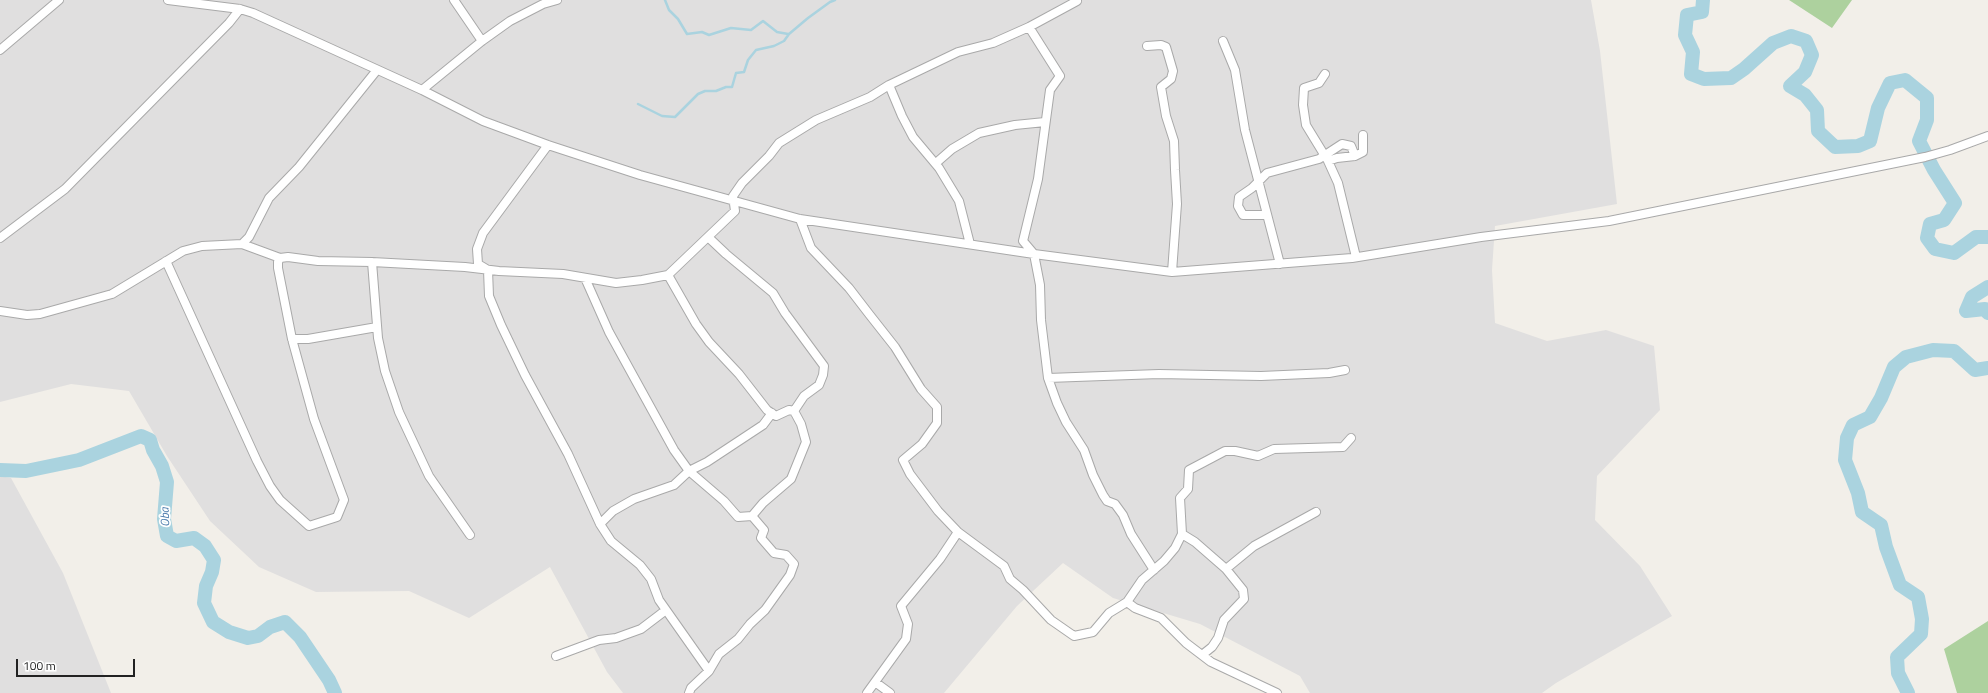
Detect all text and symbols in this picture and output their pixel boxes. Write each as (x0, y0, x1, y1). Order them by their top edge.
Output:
water label: Oba (158, 507, 174, 527)
scale bar (18, 651, 137, 677)
text: 100 m (23, 656, 56, 675)

